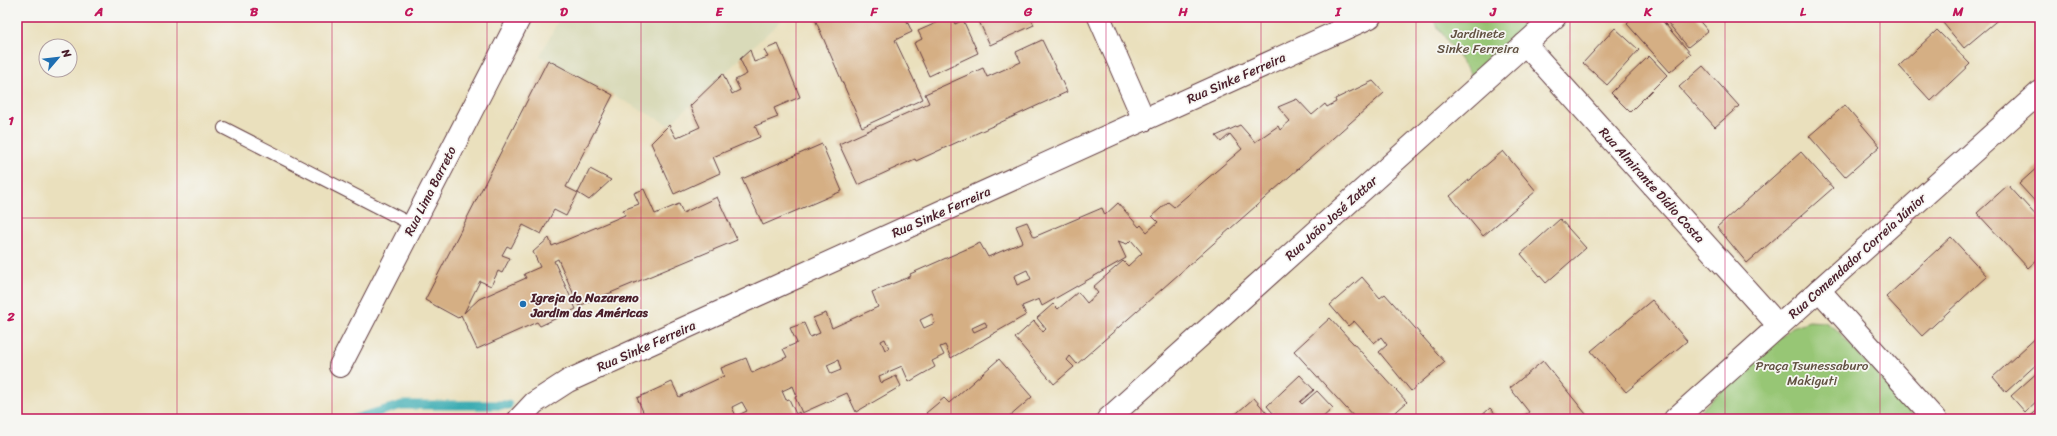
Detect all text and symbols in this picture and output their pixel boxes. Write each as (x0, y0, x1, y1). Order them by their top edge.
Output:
text: A (94, 0, 103, 23)
text: B (250, 0, 259, 23)
text: C (404, 0, 414, 23)
text: D (560, 0, 568, 23)
text: E (715, 0, 724, 23)
text: F (869, 0, 878, 23)
text: G (1023, 0, 1033, 23)
text: H (1177, 0, 1188, 23)
text: I (1334, 0, 1342, 23)
text: J (1489, 0, 1497, 23)
text: K (1643, 0, 1653, 23)
text: L (1800, 0, 1807, 23)
text: M (1952, 0, 1964, 23)
park label: Jardinete Sinke Ferreira (1437, 22, 1519, 60)
north arrow (38, 38, 78, 78)
text: N (56, 45, 77, 62)
street label: Rua Sinke Ferreira (1183, 46, 1290, 110)
text: 1 (8, 109, 14, 132)
street label: Rua Almirante Dídio Costa (1593, 122, 1711, 249)
street label: Rua Lima Barreto (397, 142, 463, 240)
street label: Rua João José Zattar (1279, 169, 1383, 266)
street label: Rua Sinke Ferreira (888, 180, 995, 244)
street label: Rua Comendador Correia Júnior (1783, 187, 1932, 325)
place label: Igreja do Nazareno Jardim das Américas (530, 286, 649, 324)
marker: Igreja do Nazareno Jardim das Américas (518, 299, 528, 309)
text: 2 (6, 305, 15, 328)
street label: Rua Sinke Ferreira (593, 314, 700, 378)
park label: Praça Tsunessaburo Makiguti (1756, 354, 1869, 392)

